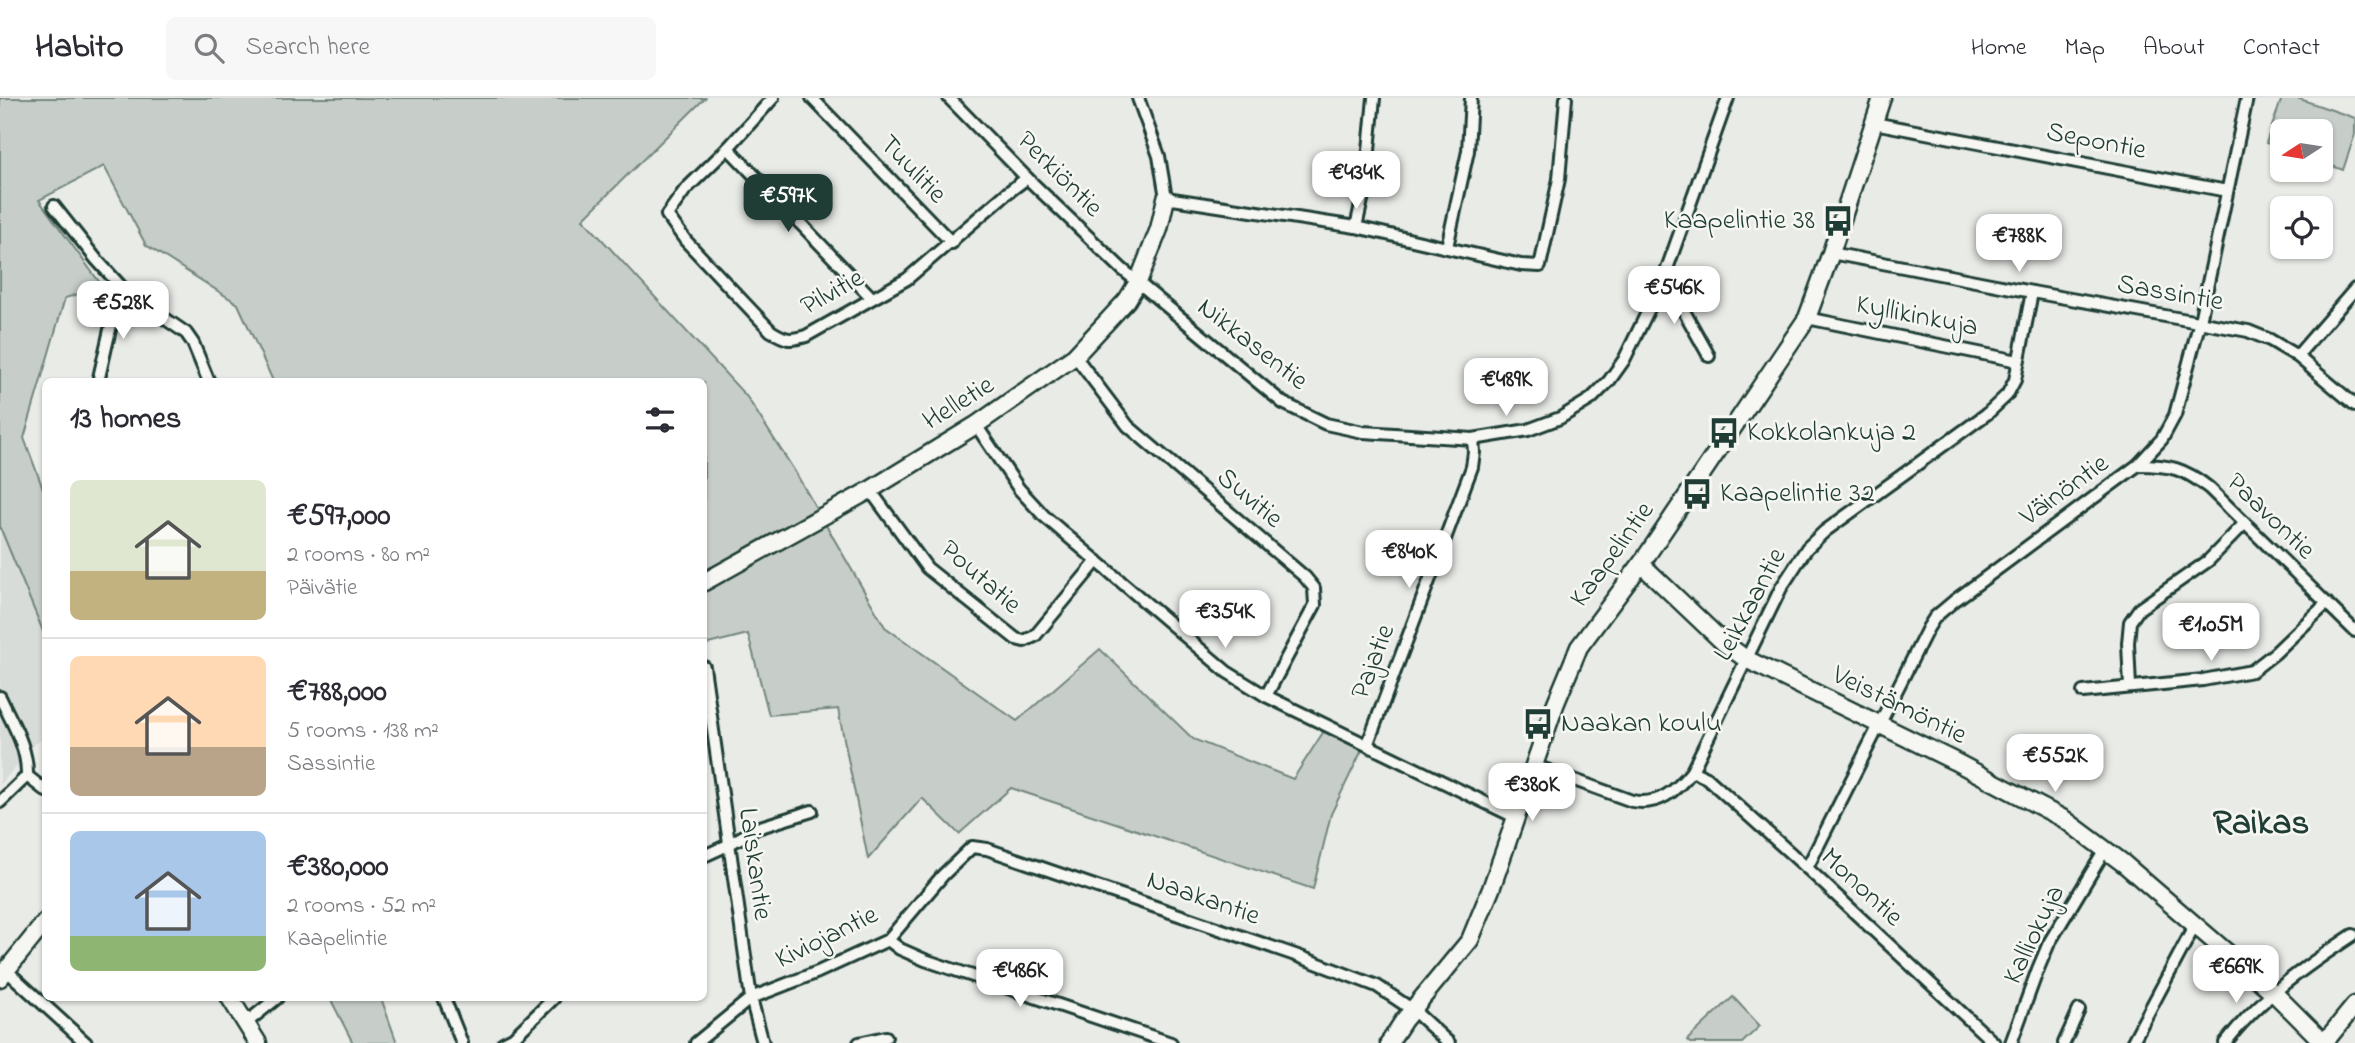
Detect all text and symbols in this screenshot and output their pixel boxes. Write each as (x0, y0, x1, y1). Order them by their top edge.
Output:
search box (166, 17, 656, 80)
text: Habito (35, 24, 124, 72)
icon: search (190, 29, 228, 67)
text: Search here (246, 29, 370, 67)
text: Home (1971, 31, 2027, 66)
text: Map (2065, 31, 2105, 66)
text: About (2143, 31, 2205, 66)
text: Contact (2243, 31, 2320, 66)
street label: Sepontie (2042, 112, 2150, 172)
north arrow (2270, 119, 2333, 182)
map controls (2270, 119, 2333, 259)
street label: Perkiöntie (1006, 122, 1112, 228)
street label: Tuulitie (868, 126, 956, 214)
pin: €434K (1307, 152, 1405, 211)
text: €434K (1328, 157, 1384, 190)
pin: €597K (739, 174, 837, 234)
text: €597K (760, 180, 816, 213)
button: locate (2270, 196, 2333, 259)
place label: Kaapelintie 38 (1664, 201, 1815, 242)
bus stop icon: Kaapelintie 38 (1821, 204, 1855, 238)
pin: €788K (1970, 214, 2068, 274)
text: €788K (1992, 220, 2046, 253)
street label: Pilvitie (794, 259, 873, 327)
street label: Sassintie (2114, 264, 2227, 324)
pin: €546K (1625, 266, 1723, 326)
text: €546K (1644, 272, 1704, 305)
pin: €528K (74, 282, 172, 341)
street label: Kyllikinkuja (1852, 285, 1982, 349)
text: €528K (93, 287, 153, 320)
street label: Nikkasentie (1188, 288, 1317, 402)
pin: €489K (1457, 358, 1555, 418)
text: €489K (1480, 364, 1532, 397)
street label: Helletie (915, 366, 1003, 442)
text: 13 homes (70, 398, 181, 442)
icon: filters (641, 401, 679, 439)
place label: Kokkolankuja 2 (1747, 413, 1916, 454)
bus stop icon: Kokkolankuja 2 (1707, 416, 1741, 450)
street label: Väinöntie (2011, 444, 2118, 538)
street label: Suvitie (1206, 459, 1292, 540)
street label: Paavontie (2216, 464, 2324, 571)
place label: Kaapelintie 32 (1720, 474, 1875, 515)
bus stop icon: Kaapelintie 32 (1680, 477, 1714, 511)
street label: Kaapelintie (1561, 493, 1666, 616)
text: €597,000 (287, 495, 391, 539)
icon: home (126, 508, 210, 592)
street label: Poutatie (930, 531, 1030, 625)
pin: €840K (1360, 531, 1458, 590)
text: €840K (1381, 536, 1437, 569)
text: 2 rooms · 80 m² (287, 539, 430, 572)
street label: Leikkaantie (1704, 540, 1798, 669)
text: Päivätie (287, 572, 357, 605)
pin: €354K (1176, 590, 1274, 650)
text: €354K (1195, 596, 1255, 629)
pin: €1.05M (2154, 603, 2268, 663)
text: €1.05M (2178, 609, 2244, 642)
street label: Pajatie (1341, 618, 1407, 705)
street label: Veistämöntie (1824, 655, 1974, 757)
text: €788,000 (287, 671, 387, 715)
icon: home (126, 684, 210, 768)
place label: Naakan koulu (1561, 704, 1722, 745)
bus stop icon: Naakan koulu (1521, 707, 1555, 741)
text: 5 rooms · 138 m² (287, 715, 439, 748)
pin: €552K (2006, 734, 2104, 794)
text: €552K (2023, 740, 2087, 773)
text: Sassintie (287, 748, 375, 781)
pin: €380K (1483, 764, 1581, 823)
text: €380K (1504, 769, 1560, 802)
district label: Raikas (2213, 799, 2309, 850)
street label: Laiskantie (726, 805, 782, 923)
street label: Monontie (1810, 839, 1912, 938)
text: €380,000 (287, 846, 389, 890)
icon: home (126, 859, 210, 943)
street label: Naakantie (1141, 861, 1266, 938)
street label: Kalliokuja (1993, 878, 2077, 992)
text: 2 rooms · 52 m² (287, 890, 436, 923)
street label: Kiviojantie (769, 895, 886, 981)
text: Kaapelintie (287, 923, 387, 956)
pin: €669K (2187, 946, 2285, 1005)
pin: €486K (971, 950, 1069, 1009)
text: €669K (2209, 951, 2263, 984)
text: €486K (992, 955, 1048, 988)

